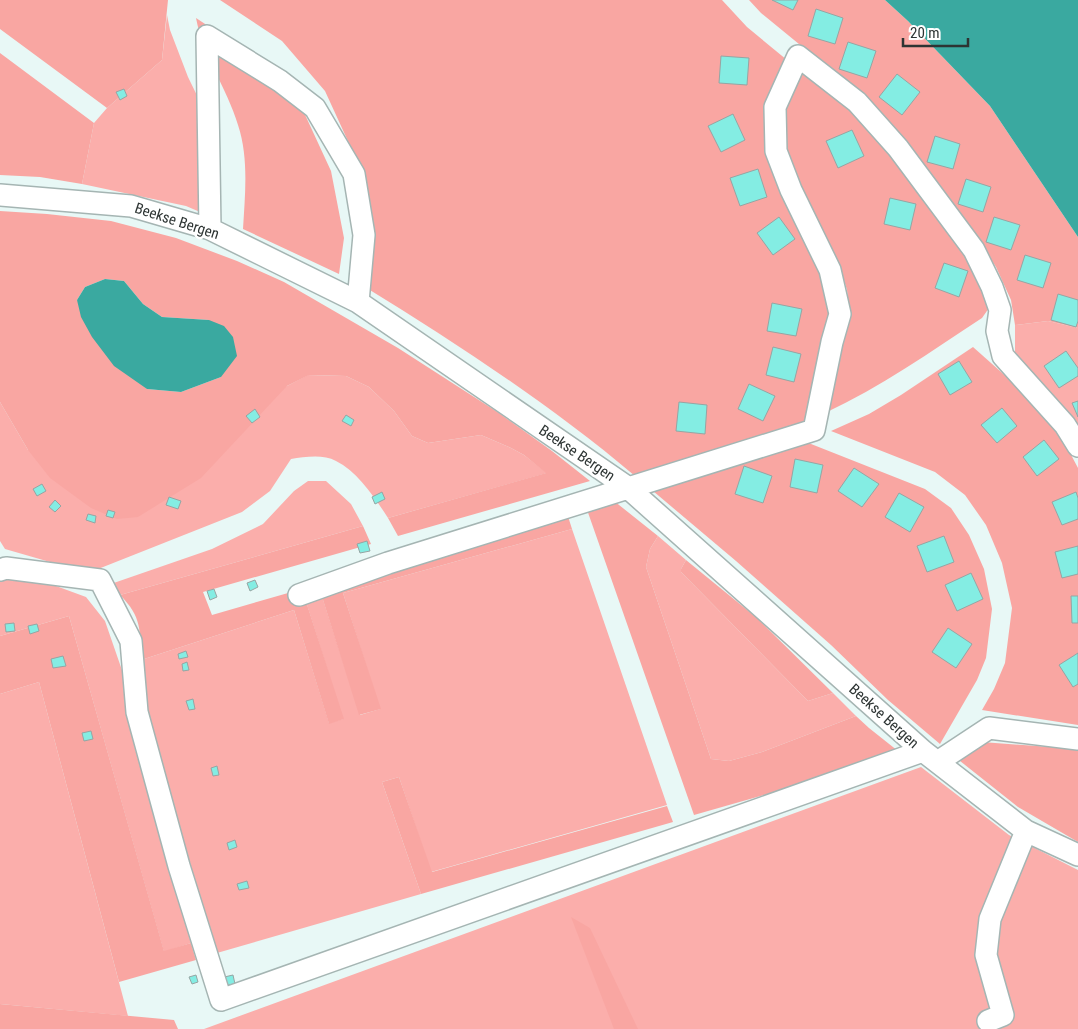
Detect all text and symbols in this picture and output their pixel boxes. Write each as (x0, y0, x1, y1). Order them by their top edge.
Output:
scale bar (903, 15, 968, 47)
text: 20 m (910, 24, 940, 42)
street label: Beekse Bergen (133, 199, 221, 243)
street label: Beekse Bergen (536, 421, 618, 485)
street label: Beekse Bergen (845, 680, 923, 752)

